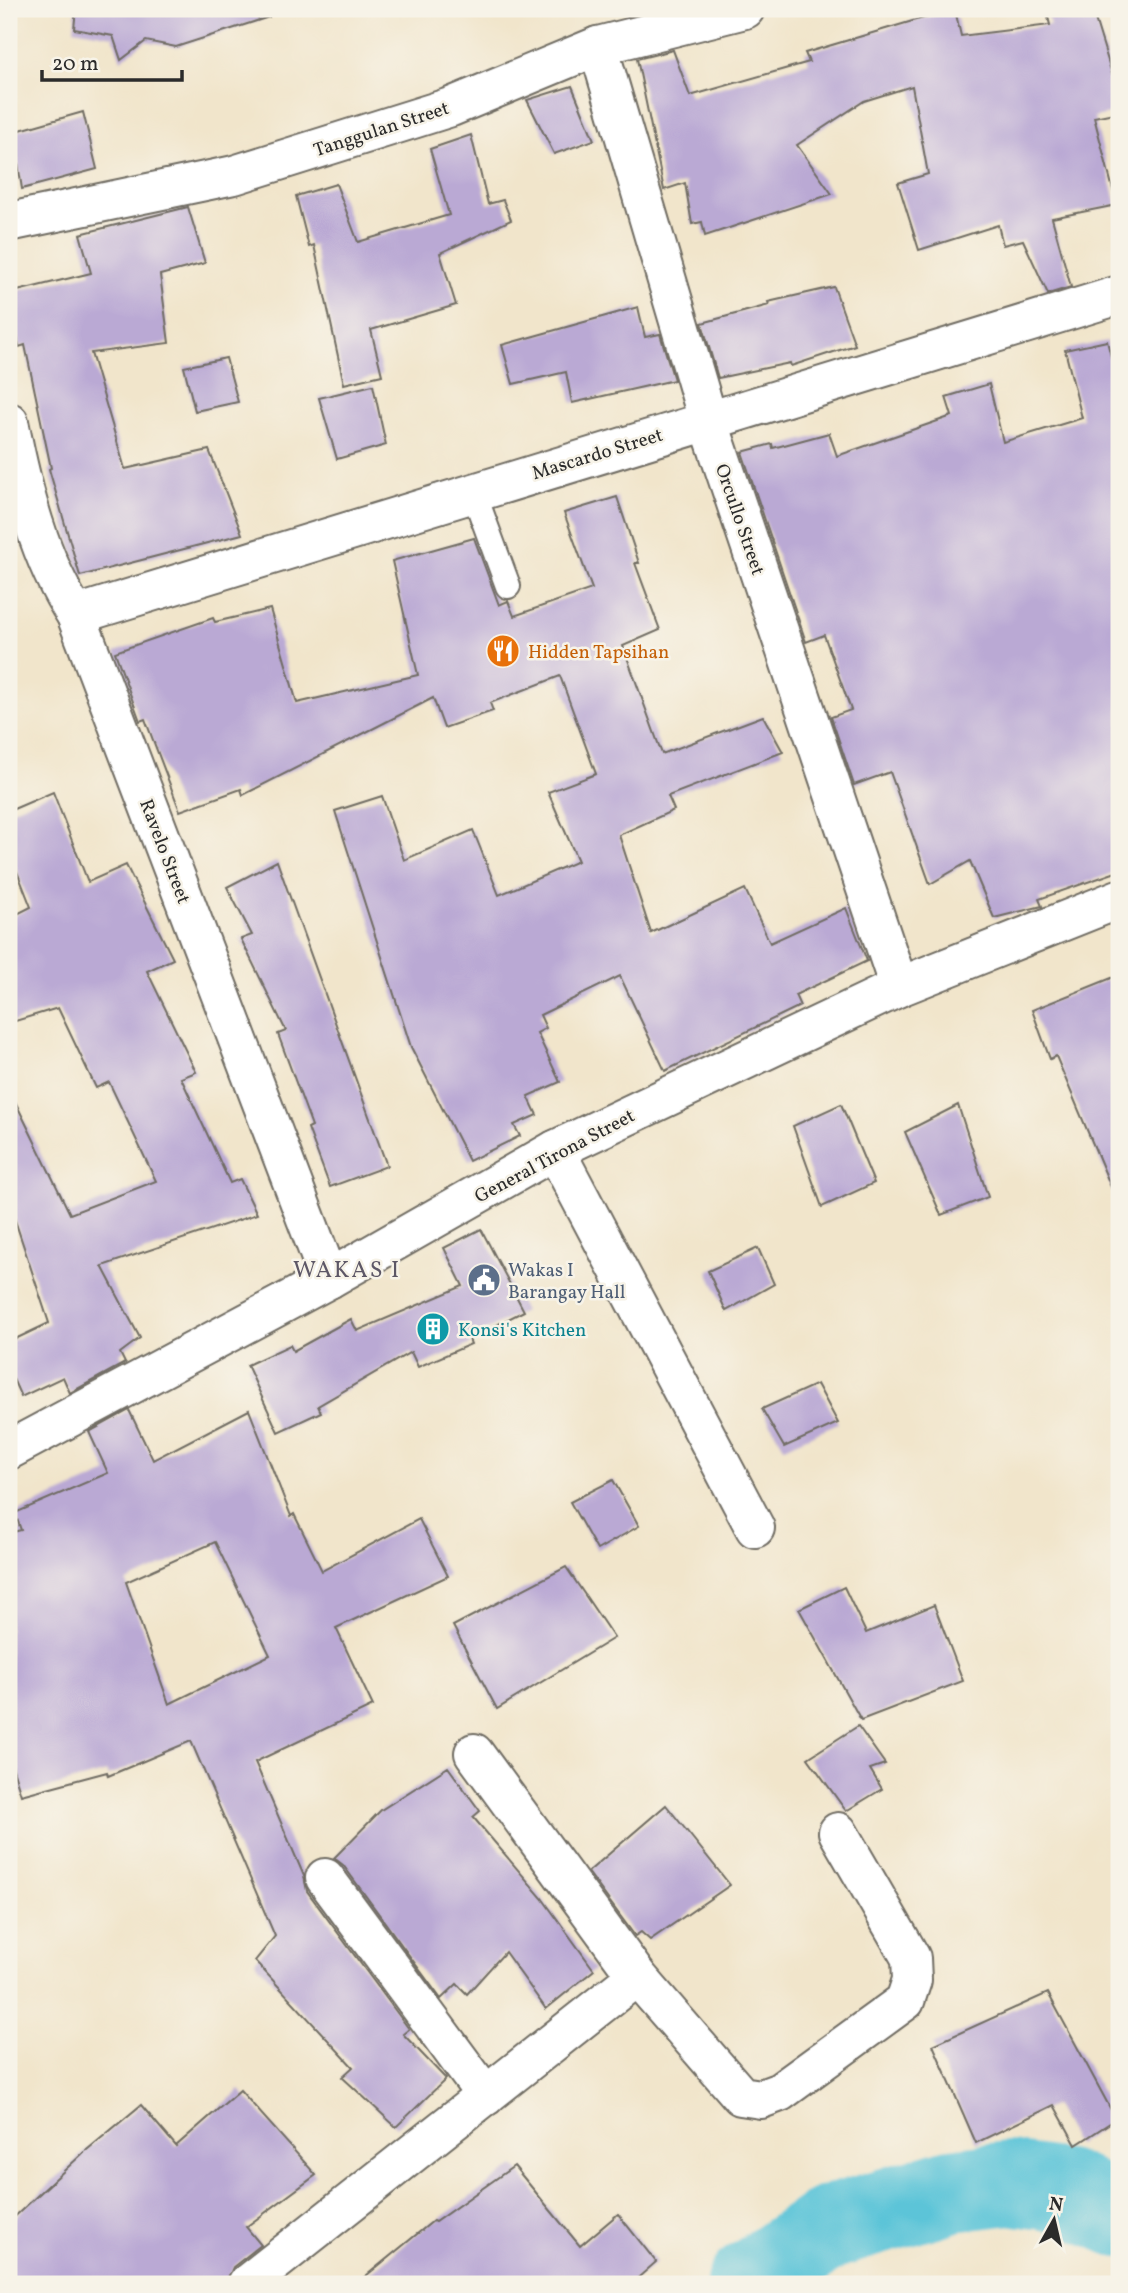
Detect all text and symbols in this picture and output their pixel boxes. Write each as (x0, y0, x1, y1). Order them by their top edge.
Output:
scale bar (42, 38, 182, 82)
text: 20 m (52, 50, 98, 79)
street label: Tanggulan Street (311, 96, 453, 164)
street label: Mascardo Street (529, 423, 667, 487)
street label: Orcullo Street (708, 461, 770, 579)
restaurant icon: Hidden Tapsihan (484, 632, 522, 670)
place label: Hidden Tapsihan (528, 640, 669, 666)
street label: Ravelo Street (132, 796, 196, 908)
street label: General Tirona Street (470, 1103, 640, 1210)
district label: WAKAS I (293, 1255, 401, 1287)
place label: Wakas I Barangay Hall (508, 1258, 626, 1306)
public building icon: Wakas I Barangay Hall (465, 1261, 503, 1299)
building icon: Konsi's Kitchen (414, 1310, 452, 1348)
place label: Konsi's Kitchen (458, 1318, 586, 1344)
north arrow (1020, 2184, 1090, 2254)
text: N (1047, 2191, 1065, 2219)

